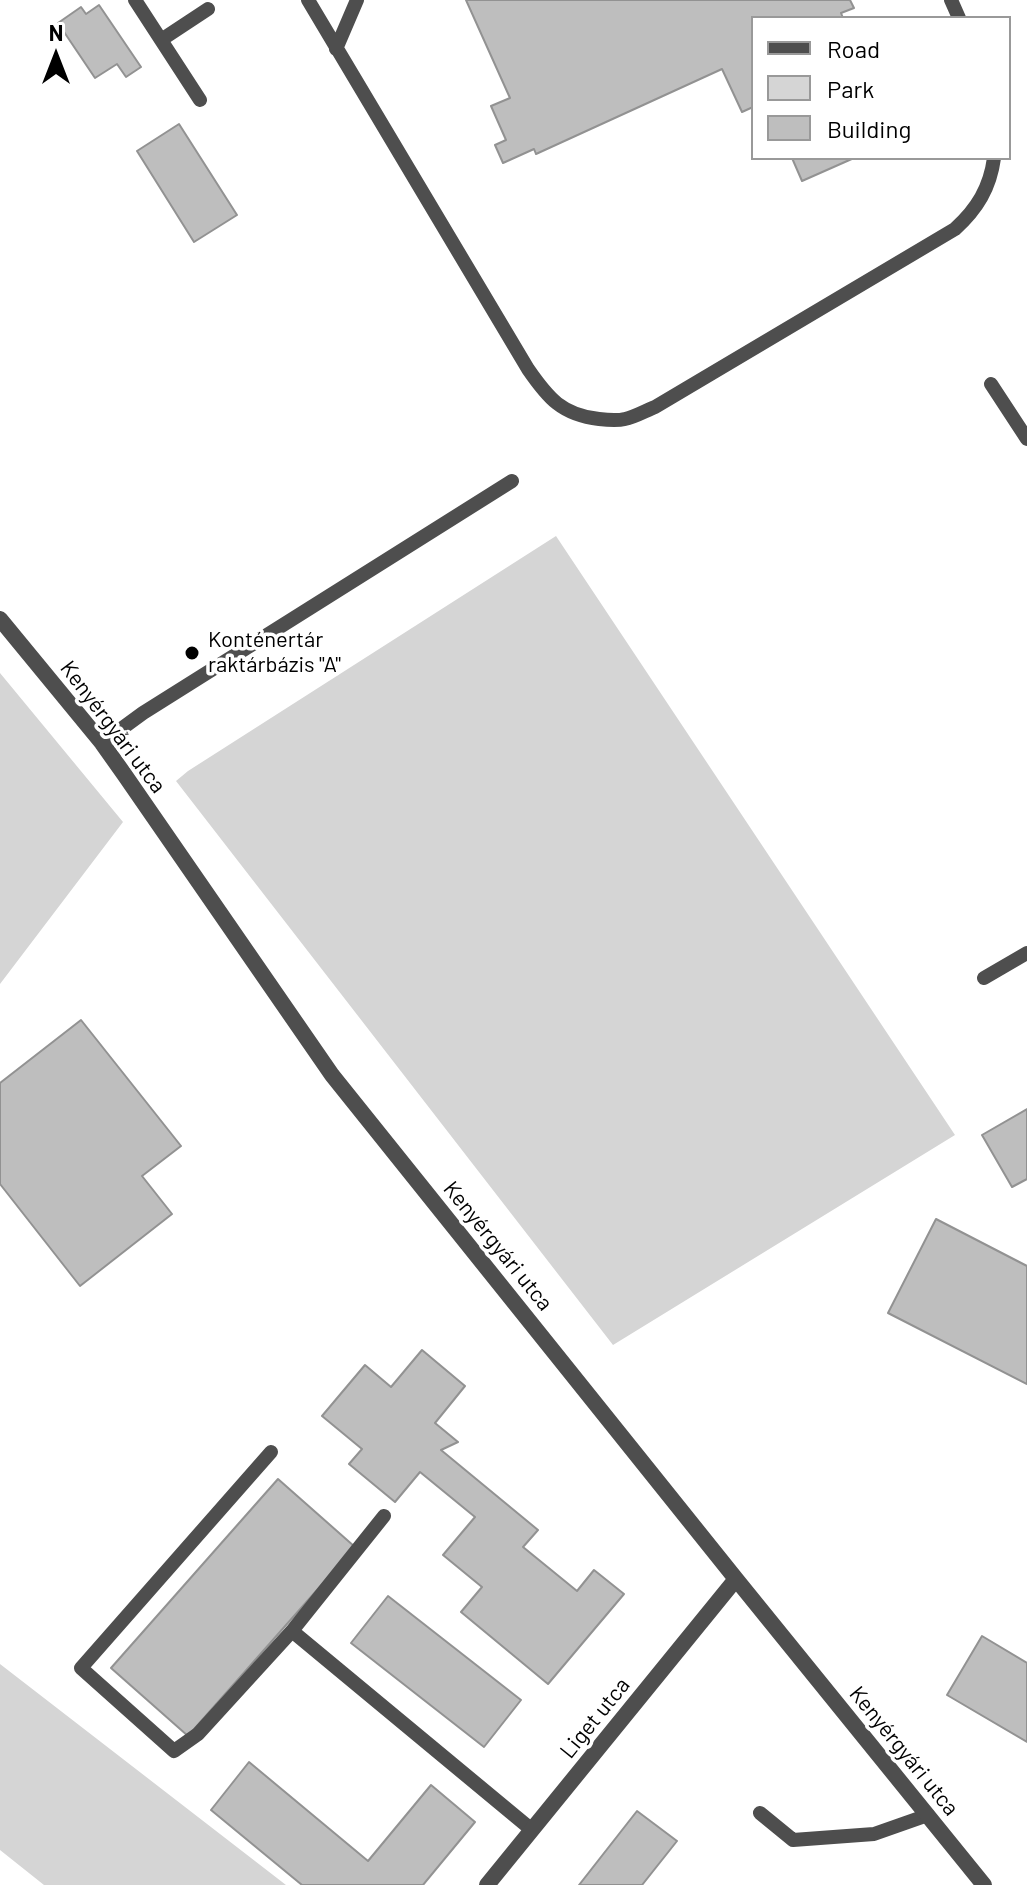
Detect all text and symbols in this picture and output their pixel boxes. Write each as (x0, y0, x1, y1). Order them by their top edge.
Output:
north arrow (16, 16, 96, 96)
legend (751, 16, 1011, 160)
text: N (49, 19, 63, 45)
text: Road (827, 34, 880, 63)
text: Park (827, 74, 874, 103)
text: Building (827, 114, 911, 143)
place label: Konténertár raktárbázis "A" (208, 627, 341, 678)
marker: Konténertár raktárbázis "A" (183, 644, 201, 662)
street label: Kenyérgyári utca (55, 656, 171, 798)
street label: Kenyérgyári utca (438, 1176, 558, 1316)
street label: Liget utca (555, 1672, 635, 1764)
street label: Kenyérgyári utca (844, 1681, 964, 1821)

